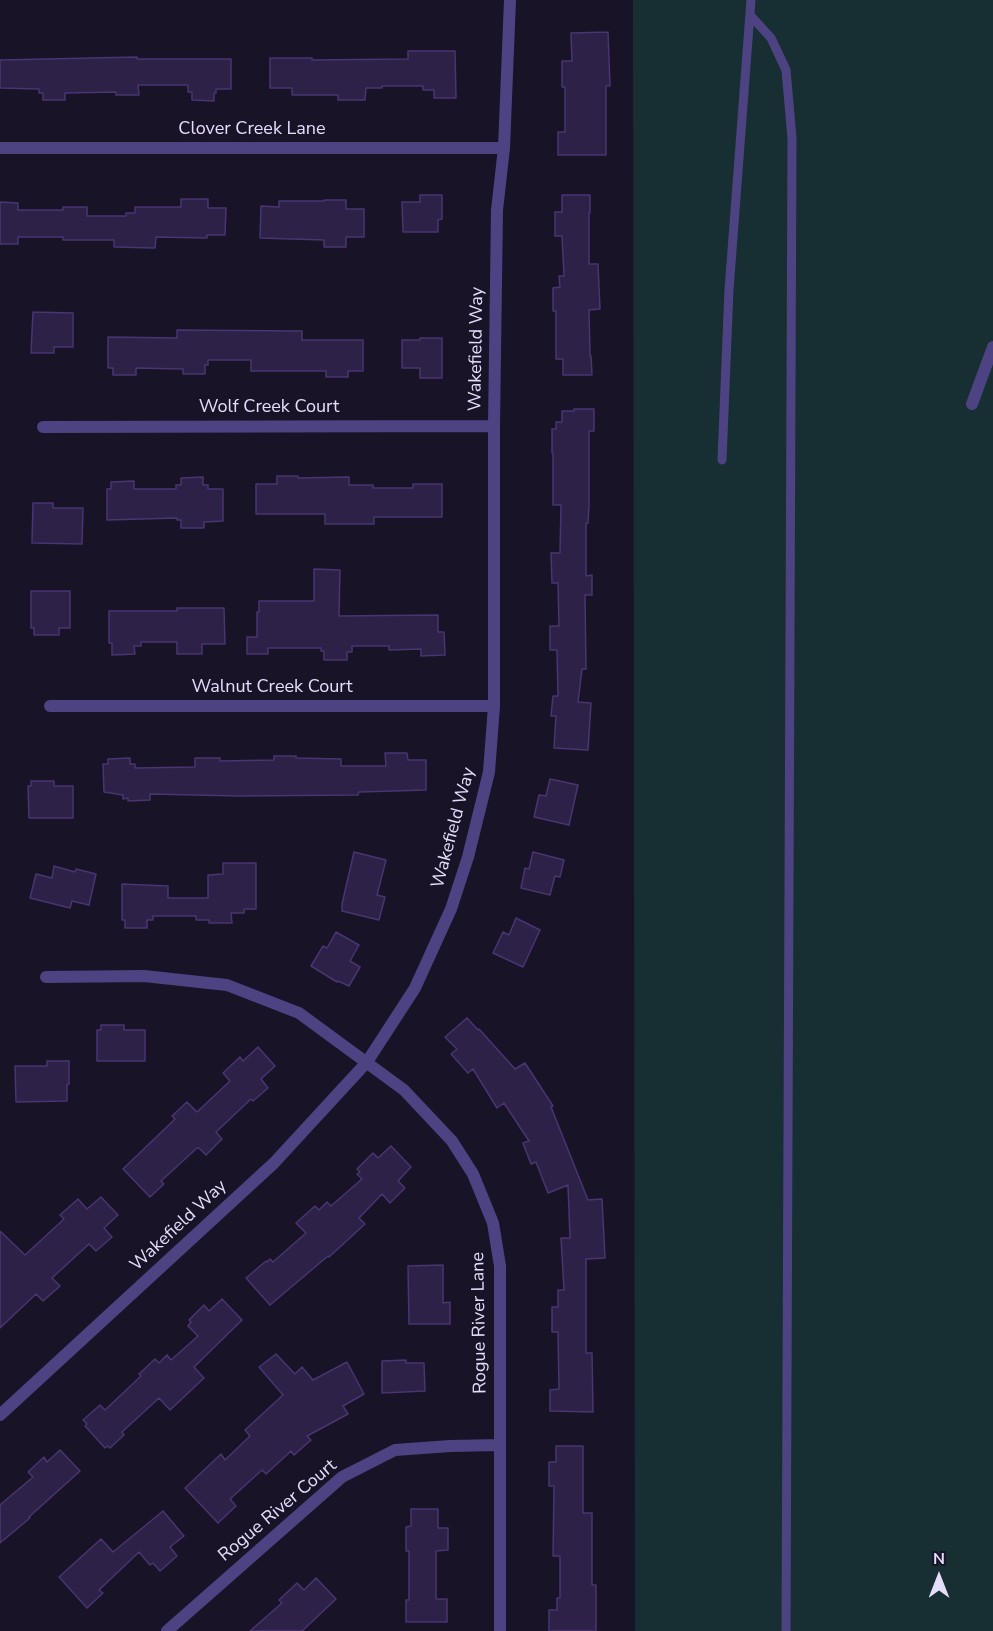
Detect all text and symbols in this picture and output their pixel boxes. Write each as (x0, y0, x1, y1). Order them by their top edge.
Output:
street label: Clover Creek Lane (178, 119, 326, 141)
street label: Wakefield Way (465, 287, 489, 411)
street label: Wolf Creek Court (199, 397, 339, 419)
street label: Walnut Creek Court (192, 677, 352, 699)
street label: Wakefield Way (428, 765, 480, 891)
street label: Wakefield Way (126, 1176, 232, 1276)
street label: Rogue River Lane (468, 1252, 492, 1394)
street label: Rogue River Court (215, 1455, 341, 1567)
north arrow (909, 1547, 969, 1607)
text: N (933, 1548, 945, 1570)

